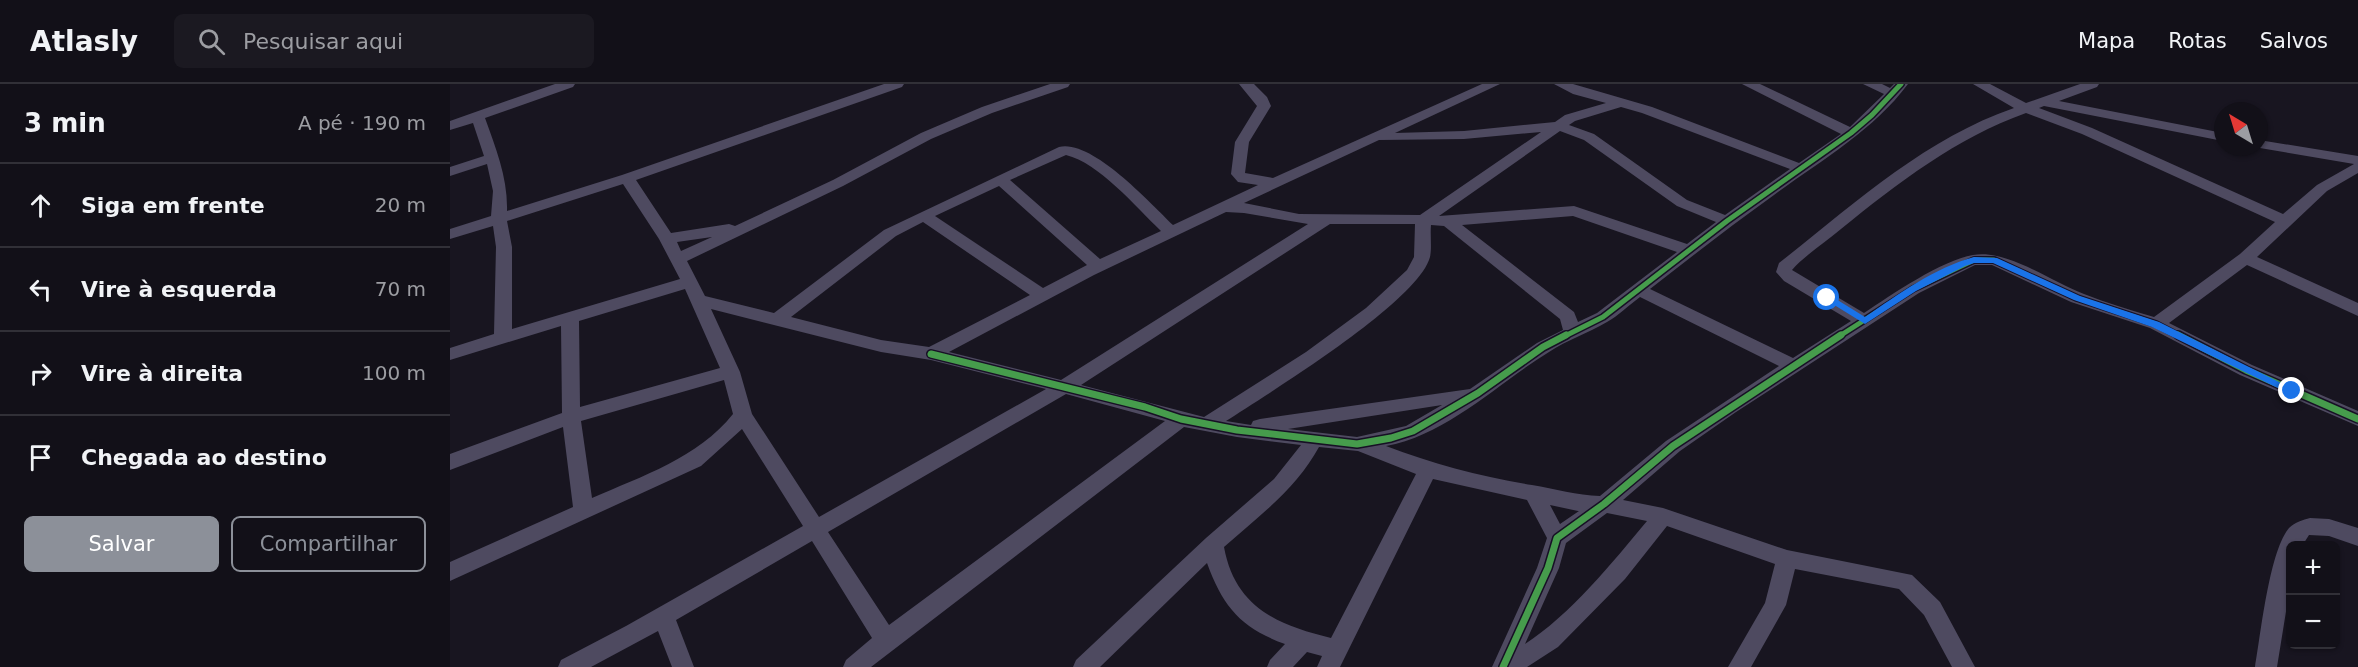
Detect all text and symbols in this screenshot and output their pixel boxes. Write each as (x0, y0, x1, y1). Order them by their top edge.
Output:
search box (174, 14, 594, 68)
text: Atlasly (30, 25, 138, 58)
icon: search (195, 25, 228, 58)
text: Pesquisar aqui (243, 29, 403, 54)
text: Mapa (2078, 29, 2135, 53)
text: Rotas (2168, 29, 2227, 53)
text: Salvos (2260, 29, 2328, 53)
north arrow (2214, 102, 2268, 156)
text: 3 min (24, 108, 106, 138)
text: A pé · 190 m (298, 111, 426, 135)
icon: ahead (24, 189, 57, 222)
text: Siga em frente (81, 193, 265, 218)
text: 20 m (375, 193, 426, 217)
icon: left (24, 273, 57, 306)
text: Vire à esquerda (81, 277, 277, 302)
text: 70 m (375, 277, 426, 301)
route start (1813, 284, 1839, 310)
icon: right (24, 357, 57, 390)
text: Vire à direita (81, 361, 243, 386)
text: 100 m (362, 361, 426, 385)
route end (2278, 377, 2304, 403)
icon: arrive (24, 441, 57, 474)
text: Chegada ao destino (81, 445, 327, 470)
button: Salvar (24, 516, 219, 572)
button: Compartilhar (231, 516, 426, 572)
map controls (2286, 541, 2340, 649)
button: + (2286, 541, 2340, 595)
button: − (2286, 595, 2340, 649)

